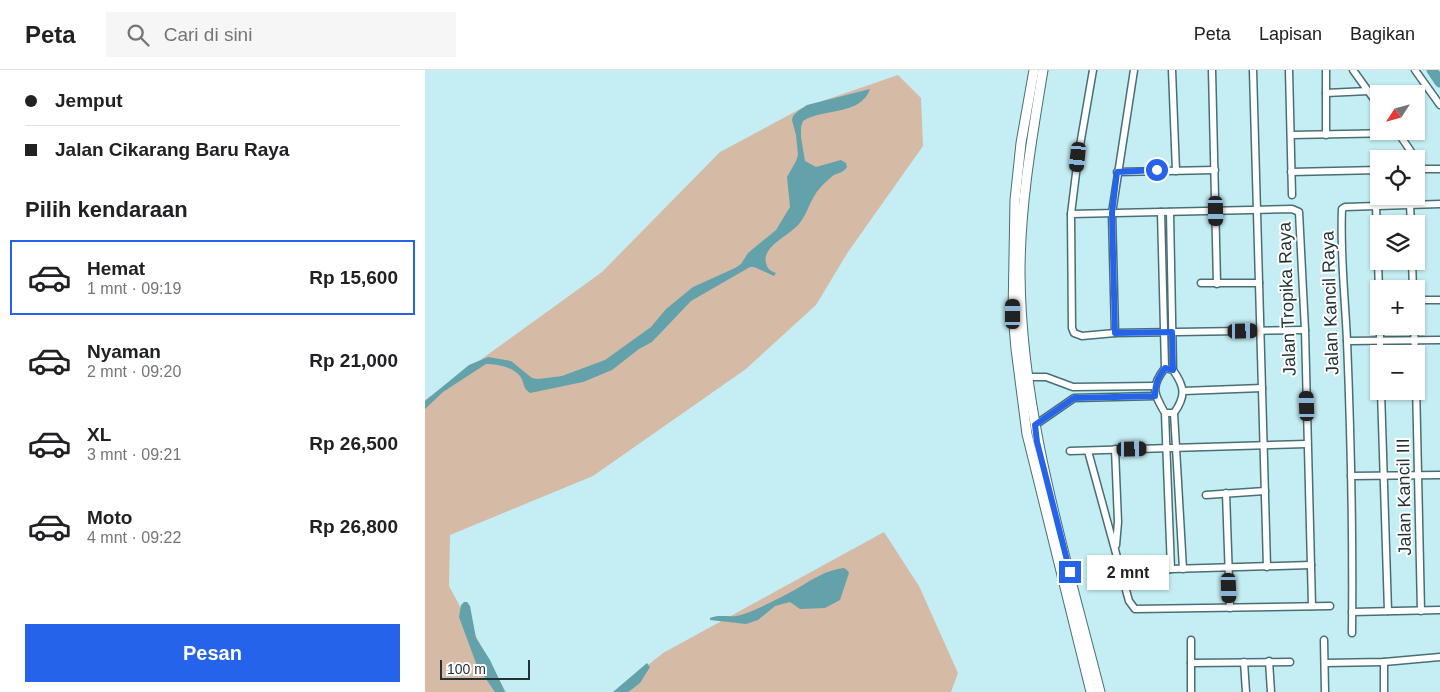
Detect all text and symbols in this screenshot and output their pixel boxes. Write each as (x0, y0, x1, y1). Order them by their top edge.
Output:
search box (106, 12, 456, 57)
text: Peta (25, 21, 76, 48)
icon: search (124, 21, 152, 49)
text: Cari di sini (164, 24, 252, 45)
text: Peta (1194, 24, 1231, 44)
text: Lapisan (1259, 24, 1322, 44)
text: Bagikan (1350, 24, 1415, 44)
north arrow (1370, 85, 1425, 140)
map controls (1370, 85, 1425, 400)
text: Jemput (55, 90, 123, 111)
text: Jalan Cikarang Baru Raya (55, 139, 289, 160)
car (1068, 141, 1087, 173)
button: locate (1370, 150, 1425, 205)
route start (1146, 159, 1168, 181)
car (1208, 196, 1223, 226)
text: Pilih kendaraan (25, 197, 188, 222)
button: layers (1370, 215, 1425, 270)
street label: Jalan Tropika Raya (1274, 221, 1300, 376)
street label: Jalan Kancil Raya (1317, 230, 1343, 375)
icon: car (27, 255, 72, 300)
text: Hemat (87, 258, 145, 279)
text: Rp 15,600 (309, 267, 398, 288)
text: 1 mnt · 09:19 (87, 280, 181, 297)
button: + (1370, 280, 1425, 335)
car (1005, 299, 1020, 329)
car (1227, 323, 1258, 339)
icon: car (27, 338, 72, 383)
text: Nyaman (87, 341, 161, 362)
button: − (1370, 345, 1425, 400)
text: Rp 21,000 (309, 350, 398, 371)
text: 2 mnt · 09:20 (87, 363, 181, 380)
car (1298, 391, 1315, 421)
icon: car (27, 421, 72, 466)
text: XL (87, 424, 111, 445)
text: Rp 26,500 (309, 433, 398, 454)
street label: Jalan Kancil III (1393, 438, 1415, 556)
car (1116, 441, 1147, 457)
text: 3 mnt · 09:21 (87, 446, 181, 463)
icon: car (27, 504, 72, 549)
text: Moto (87, 507, 132, 528)
text: Rp 26,800 (309, 516, 398, 537)
text: 4 mnt · 09:22 (87, 529, 181, 546)
callout: 2 mnt (1087, 554, 1170, 590)
route end (1059, 561, 1081, 583)
text: 2 mnt (1107, 564, 1149, 581)
car (1220, 573, 1237, 603)
button: Pesan (25, 624, 400, 682)
scale bar (440, 657, 530, 680)
text: 100 m (447, 661, 486, 677)

